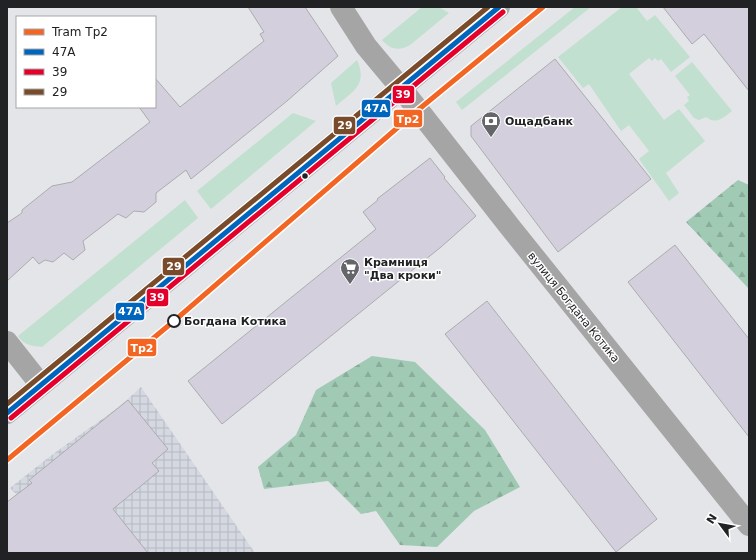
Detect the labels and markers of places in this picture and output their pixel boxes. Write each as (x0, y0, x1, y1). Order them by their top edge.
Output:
bank icon: Ощадбанк (480, 110, 502, 138)
place label: Ощадбанк (505, 115, 574, 128)
unlabelled marker (300, 171, 310, 181)
place label: Крамниця "Два кроки" (364, 256, 442, 282)
supermarket icon: Крамниця "Два кроки" (339, 257, 361, 285)
marker: Богдана Котика (167, 314, 181, 328)
place label: Богдана Котика (184, 315, 286, 328)

